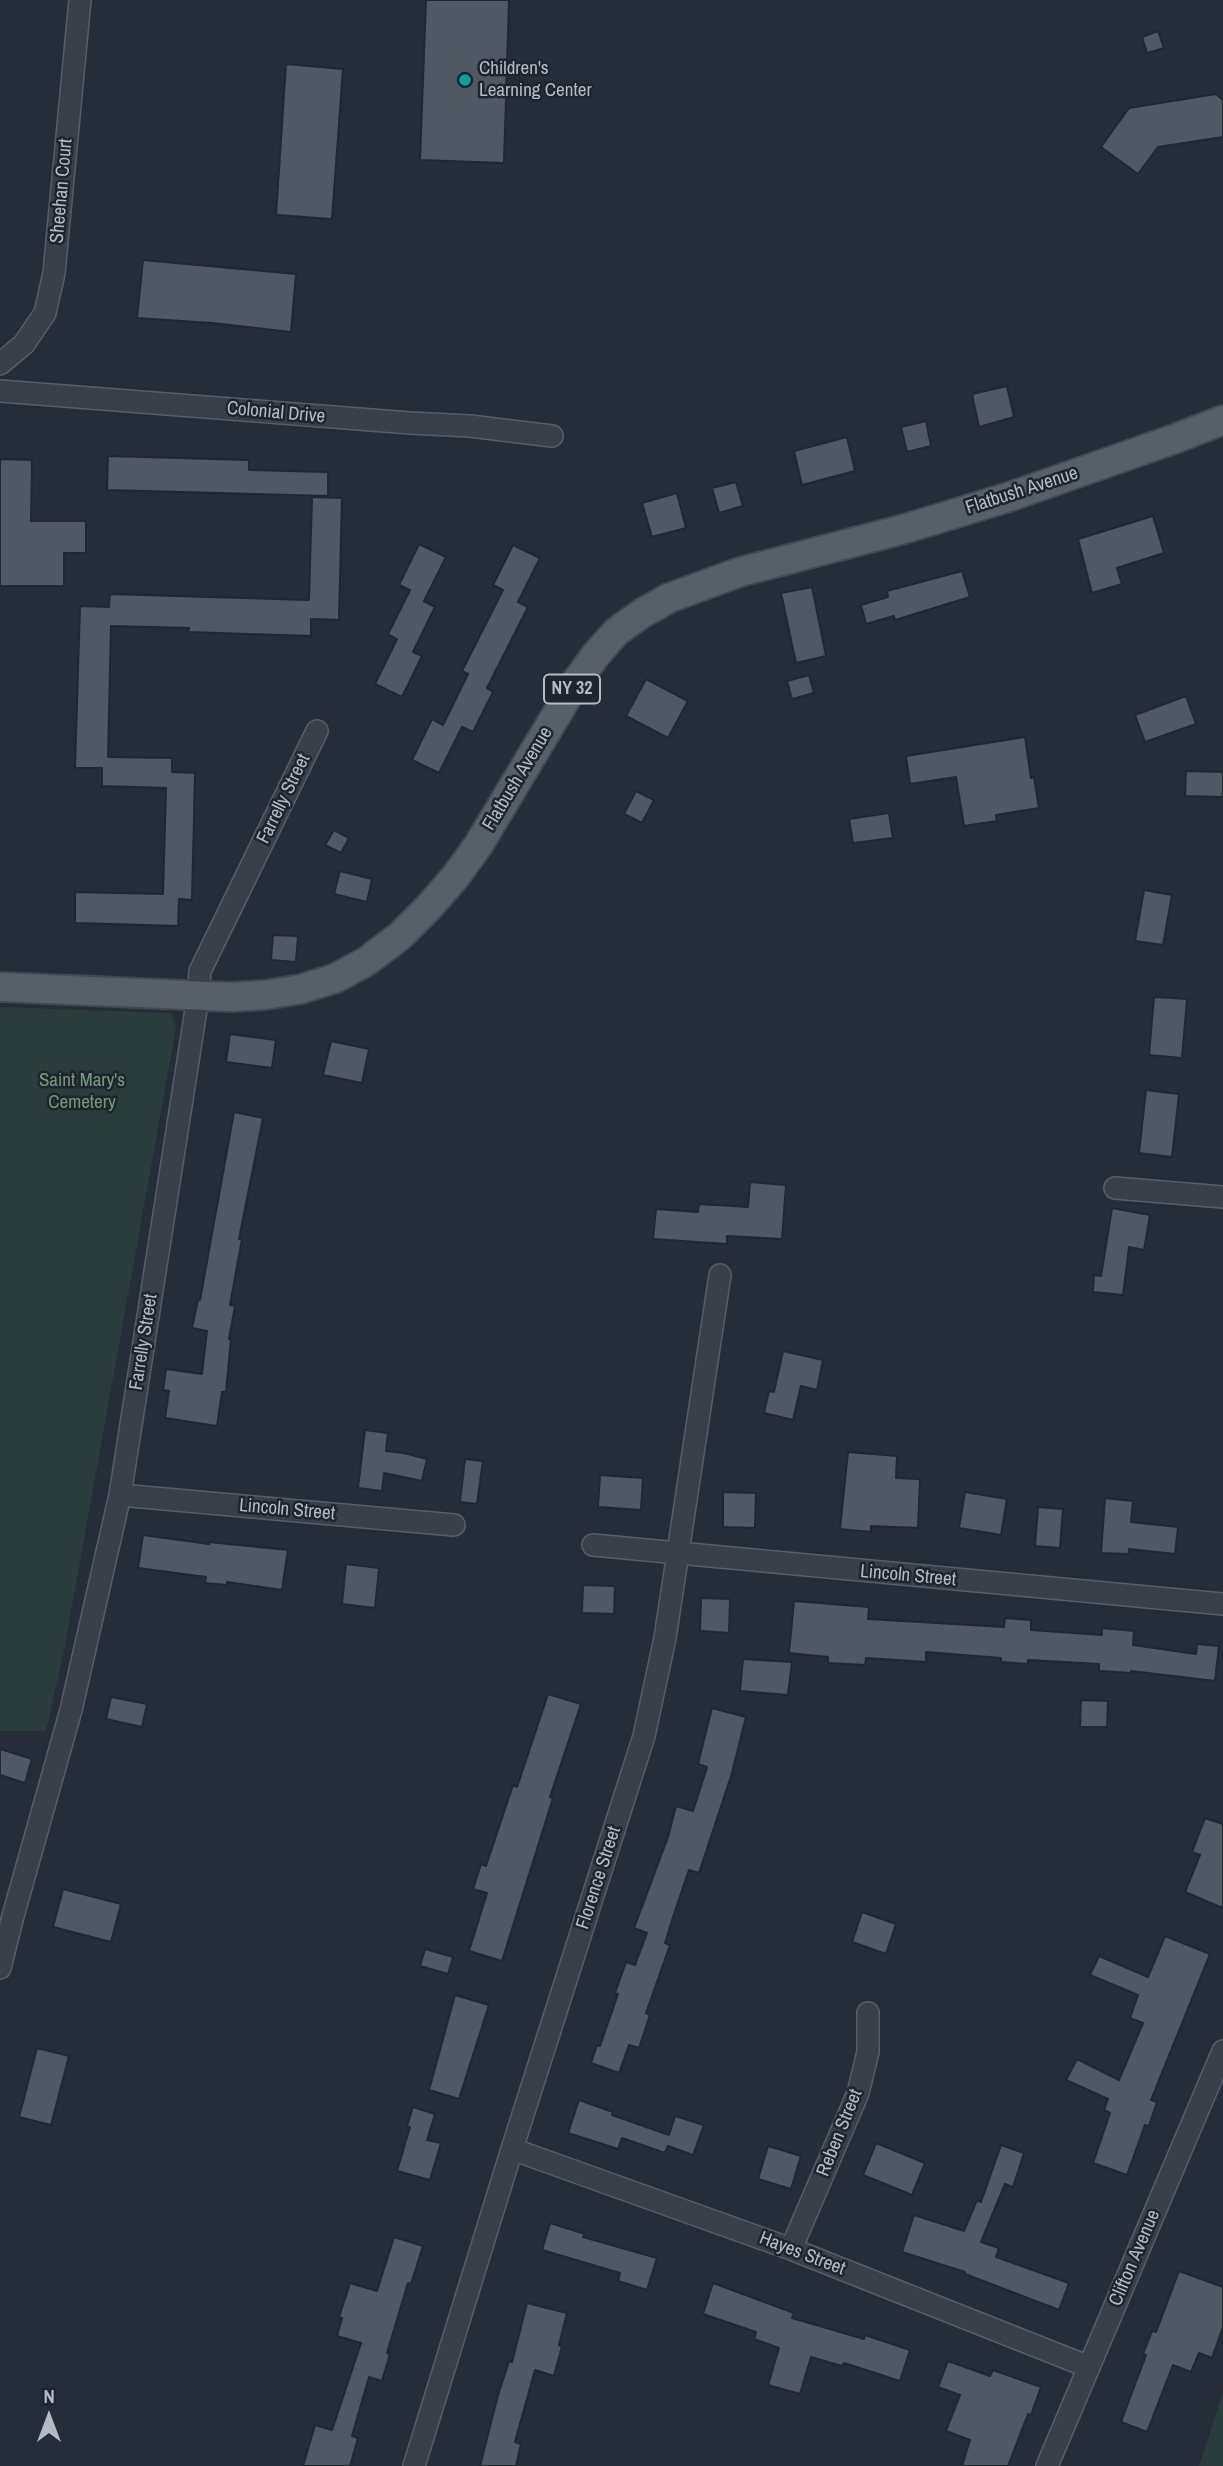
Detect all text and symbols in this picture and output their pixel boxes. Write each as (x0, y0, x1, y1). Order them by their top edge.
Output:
place label: Children's Learning Center (479, 58, 592, 102)
marker: Children's Learning Center (457, 72, 473, 88)
street label: Sheehan Court (46, 138, 78, 244)
street label: Colonial Drive (226, 397, 326, 429)
street label: Flatbush Avenue (963, 462, 1081, 520)
road number: NY 32 (544, 674, 600, 704)
street label: Flatbush Avenue (478, 723, 558, 835)
street label: Farrelly Street (252, 750, 316, 848)
park label: Saint Mary's Cemetery (39, 1070, 125, 1114)
street label: Farrelly Street (125, 1292, 163, 1392)
street label: Lincoln Street (238, 1494, 336, 1526)
street label: Lincoln Street (859, 1560, 957, 1592)
street label: Florence Street (572, 1824, 626, 1932)
street label: Reben Street (812, 2086, 868, 2180)
street label: Clifton Avenue (1105, 2207, 1165, 2309)
street label: Hayes Street (756, 2227, 848, 2281)
north arrow (14, 2382, 84, 2452)
text: N (43, 2383, 55, 2409)

